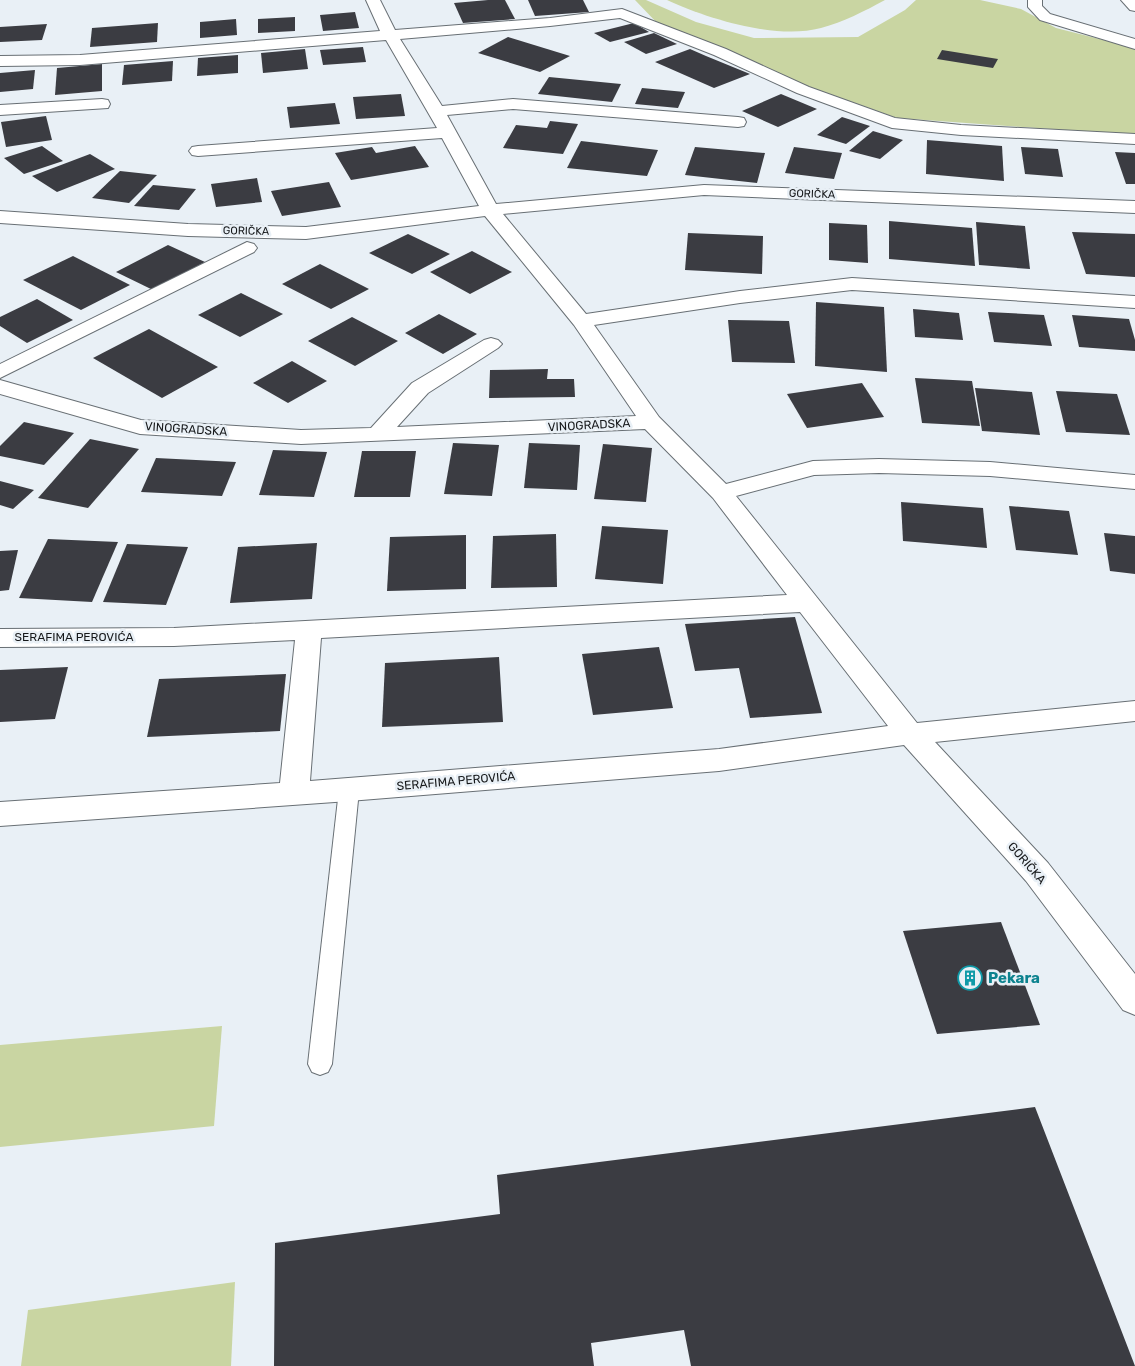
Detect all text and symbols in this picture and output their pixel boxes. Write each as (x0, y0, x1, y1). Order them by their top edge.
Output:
street label: GORIČKA (789, 187, 836, 201)
street label: GORIČKA (223, 224, 270, 238)
street label: VINOGRADSKA (547, 416, 631, 434)
street label: VINOGRADSKA (144, 419, 228, 439)
street label: SERAFIMA PEROVIĆA (15, 630, 133, 644)
street label: SERAFIMA PEROVIĆA (396, 769, 516, 793)
street label: GORIČKA (1005, 839, 1049, 887)
building icon: Pekara (957, 965, 983, 991)
place label: Pekara (988, 969, 1040, 987)

